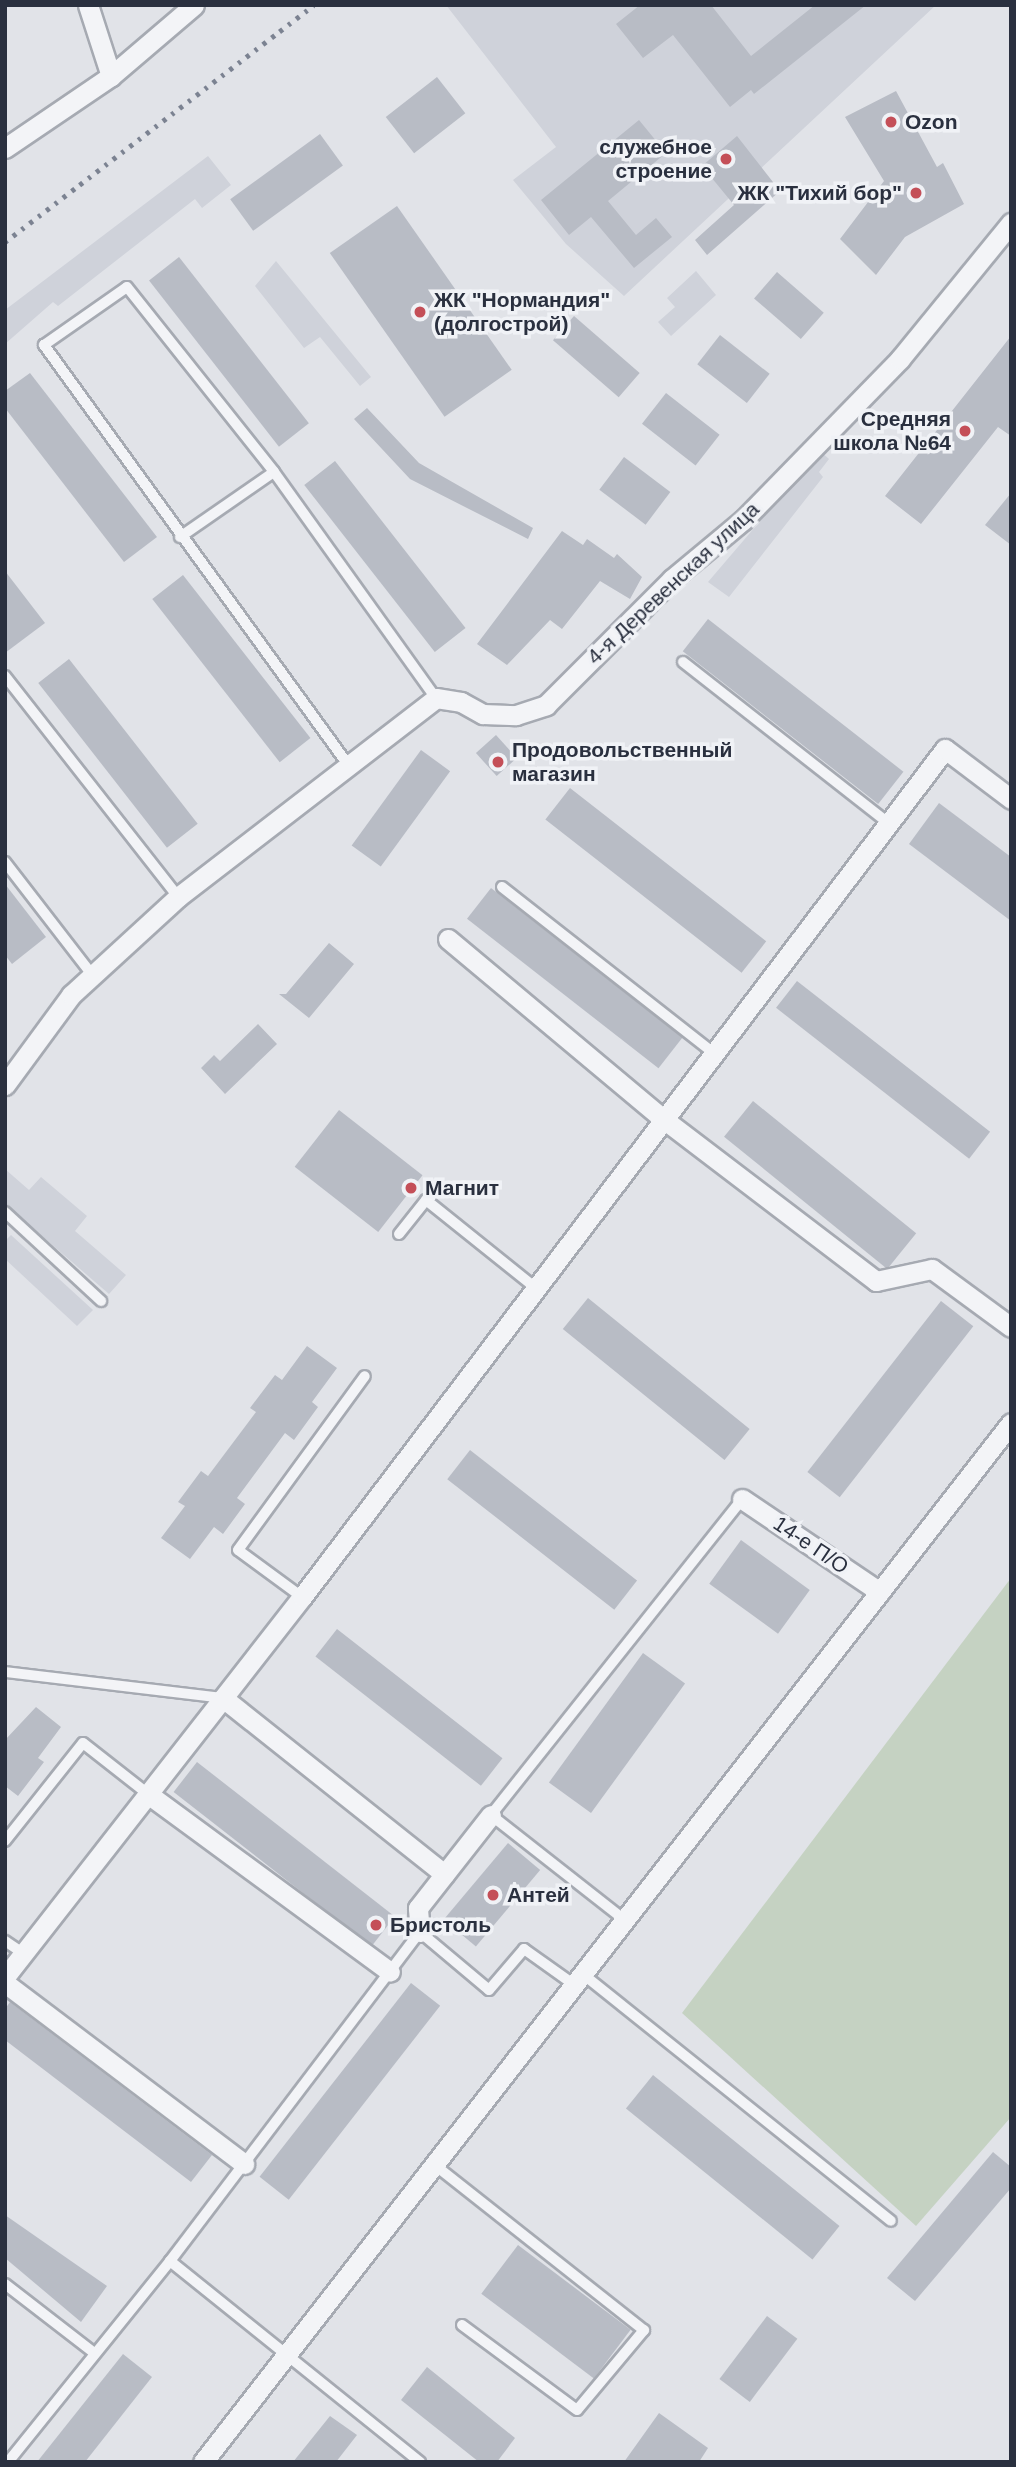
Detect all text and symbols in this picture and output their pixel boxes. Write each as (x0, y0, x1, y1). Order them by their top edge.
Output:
place label: Ozon (905, 109, 957, 135)
marker: Ozon (883, 114, 899, 130)
place label: служебное строение (599, 134, 712, 184)
marker: служебное строение (718, 151, 734, 167)
place label: ЖК "Тихий бор" (738, 180, 902, 206)
marker: ЖК "Тихий бор" (908, 185, 924, 201)
place label: ЖК "Нормандия" (долгострой) (434, 287, 610, 337)
marker: ЖК "Нормандия" (долгострой) (412, 304, 428, 320)
place label: Средняя школа №64 (833, 406, 951, 456)
marker: Средняя школа №64 (957, 423, 973, 439)
street label: 4-я Деревенская улица (582, 497, 764, 669)
place label: Продовольственный магазин (512, 737, 732, 787)
marker: Продовольственный магазин (490, 754, 506, 770)
place label: Магнит (425, 1175, 499, 1201)
marker: Магнит (403, 1180, 419, 1196)
street label: 14-е П/О (769, 1511, 853, 1579)
place label: Антей (507, 1882, 570, 1908)
marker: Антей (485, 1887, 501, 1903)
place label: Бристоль (390, 1912, 491, 1938)
marker: Бристоль (368, 1917, 384, 1933)

